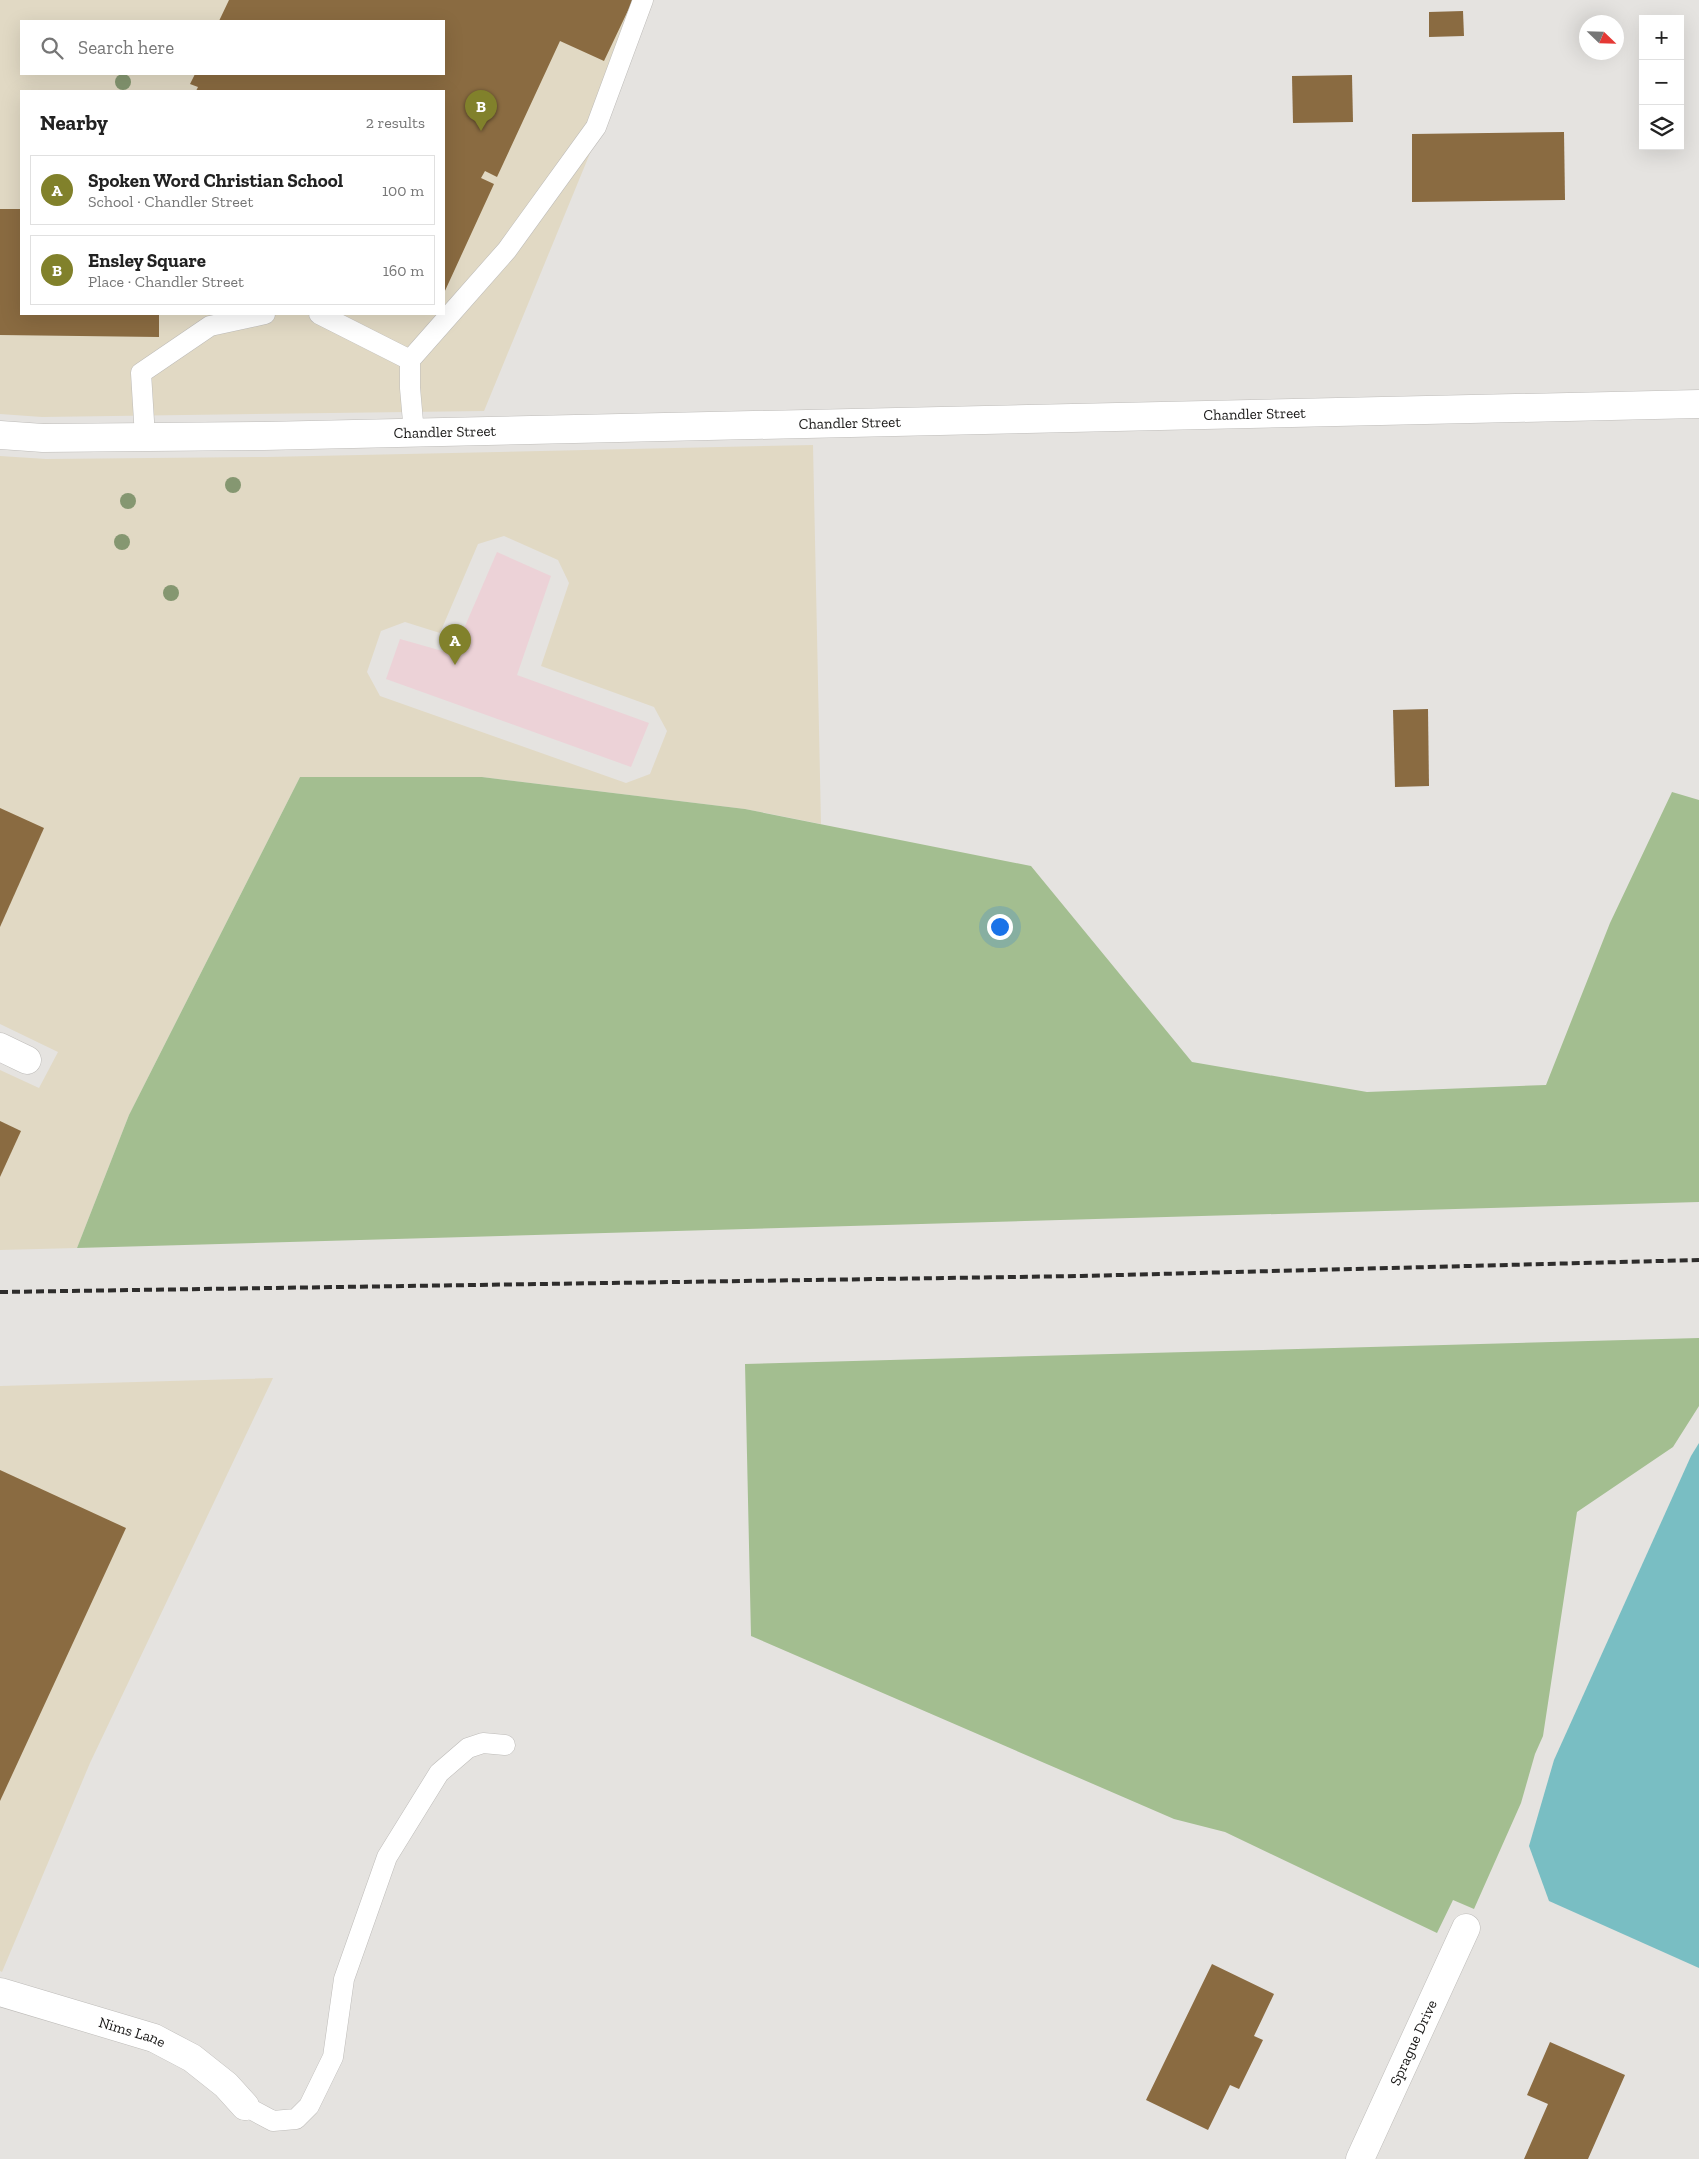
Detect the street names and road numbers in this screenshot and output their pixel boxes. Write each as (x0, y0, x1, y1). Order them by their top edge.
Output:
street label: Chandler Street (1203, 404, 1306, 424)
street label: Chandler Street (798, 413, 902, 433)
street label: Chandler Street (393, 422, 497, 442)
street label: Sprague Drive (1386, 1997, 1441, 2088)
street label: Nims Lane (97, 2013, 169, 2051)

